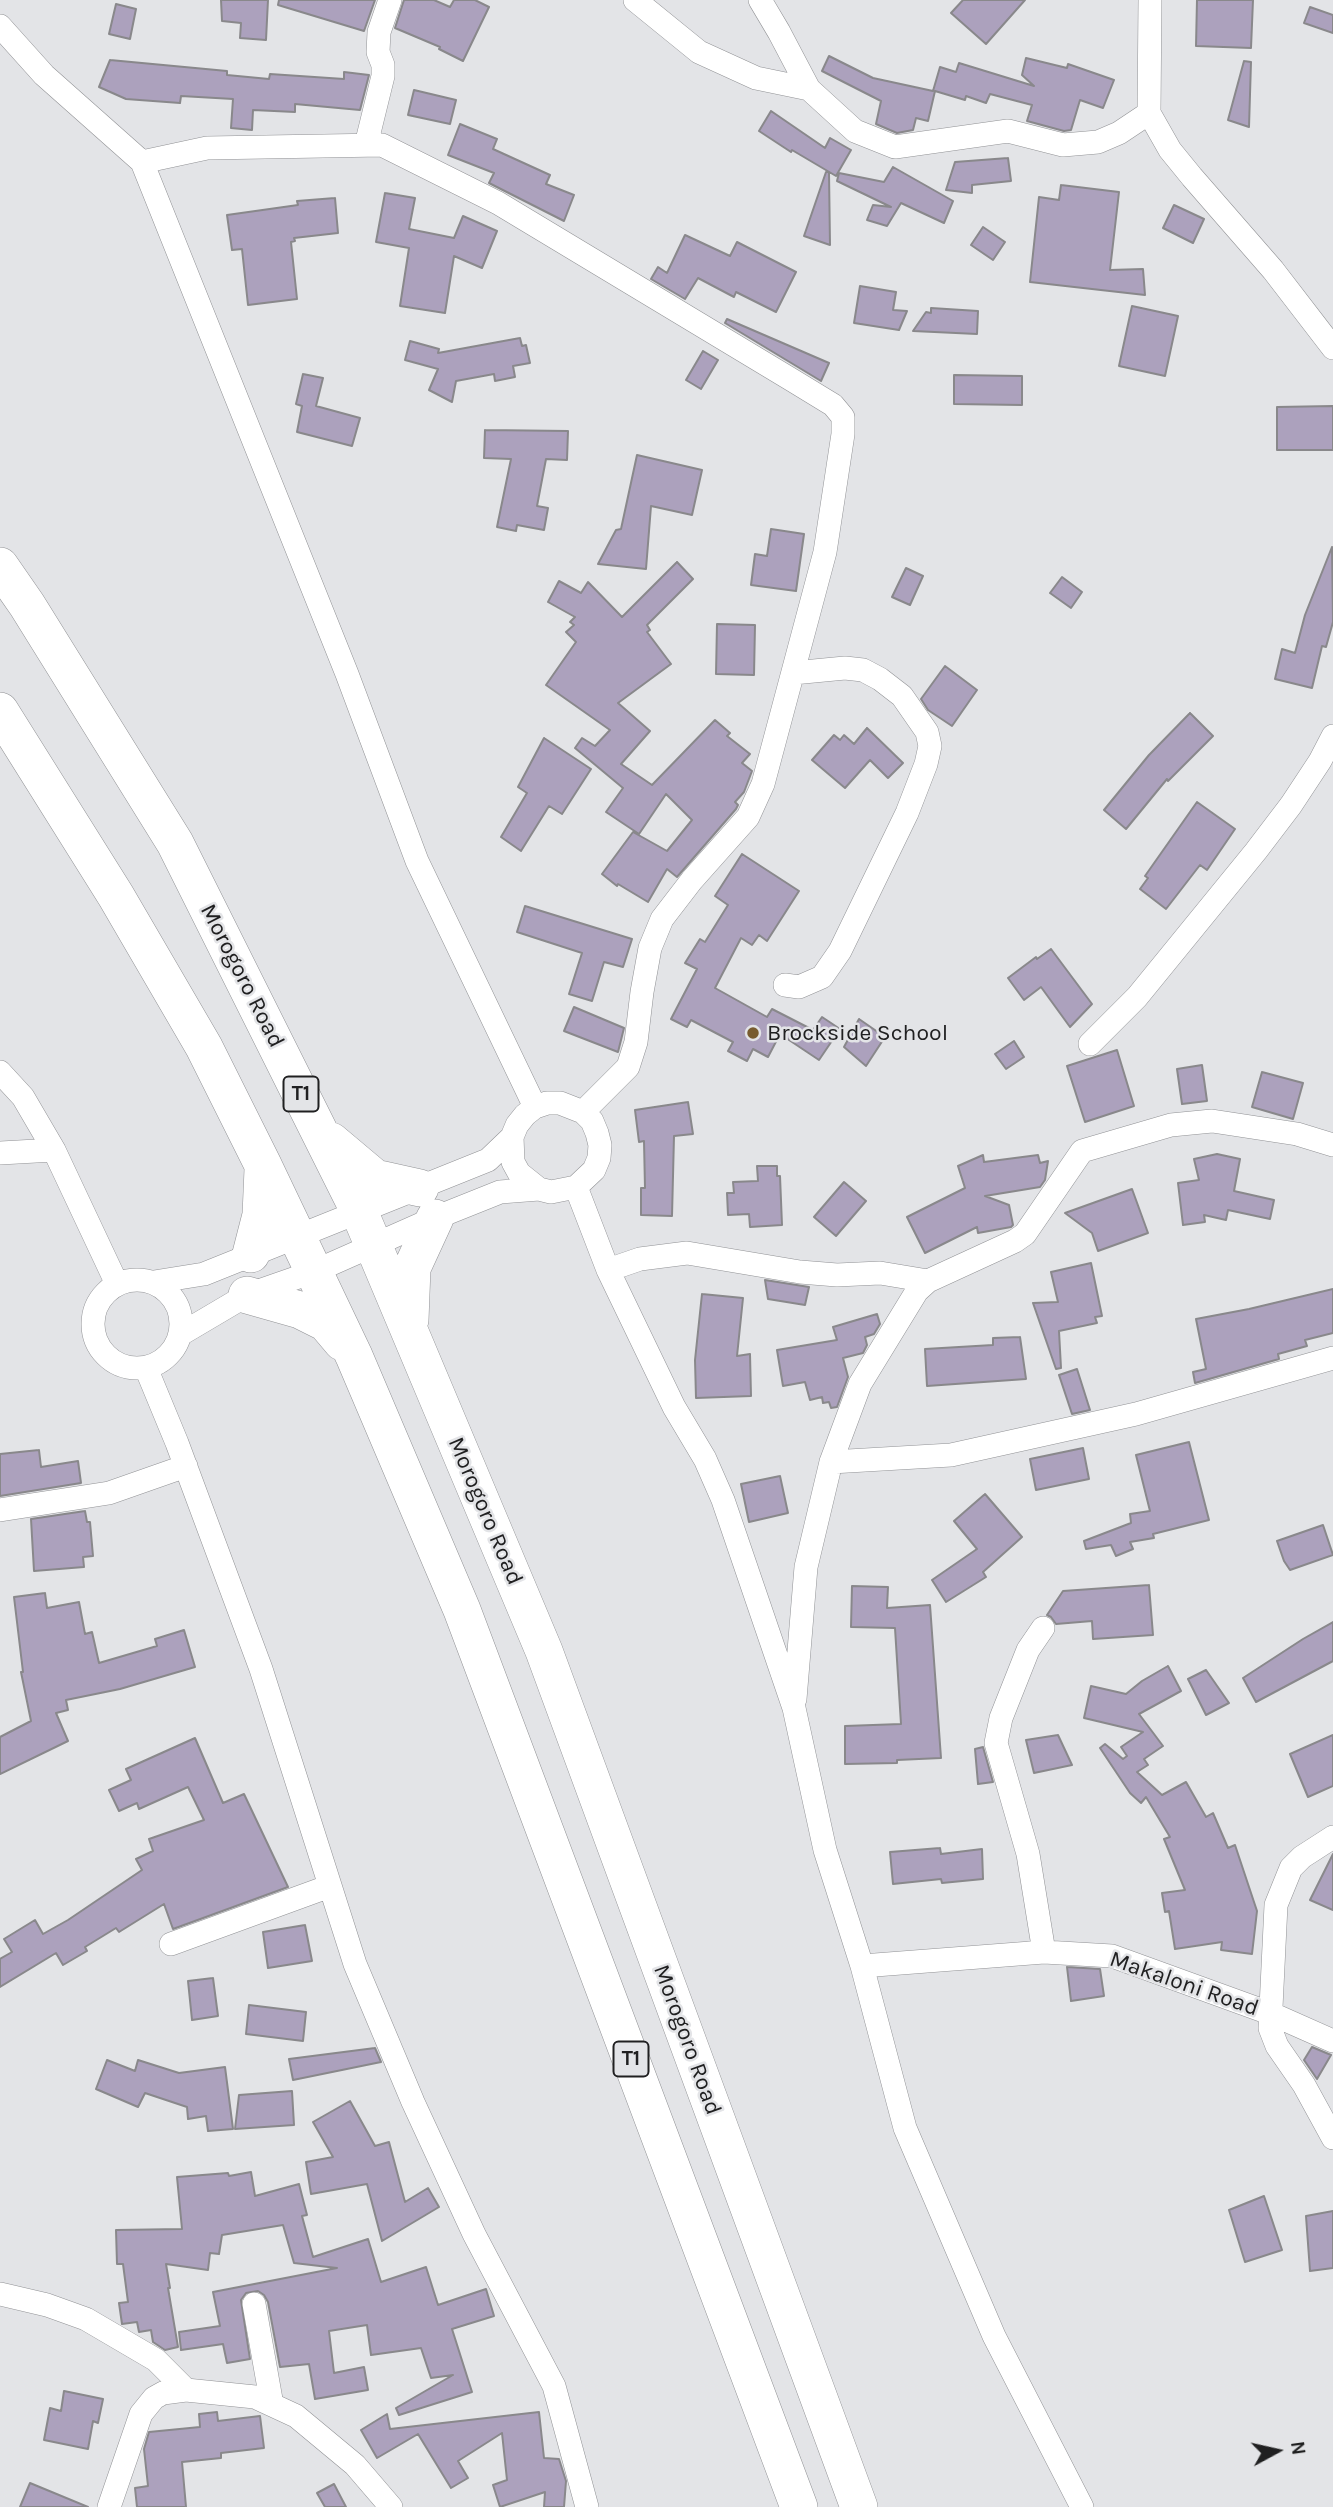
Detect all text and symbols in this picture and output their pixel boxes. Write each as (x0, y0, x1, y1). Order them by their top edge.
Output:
street label: Morogoro Road (194, 899, 290, 1053)
place label: Brockside School (767, 1019, 948, 1047)
marker: Brockside School (745, 1025, 761, 1041)
road number: T1 (284, 1076, 318, 1112)
street label: Morogoro Road (441, 1433, 529, 1589)
street label: Makaloni Road (1106, 1946, 1262, 2022)
street label: Morogoro Road (647, 1961, 727, 2119)
road number: T1 (614, 2042, 648, 2076)
north arrow (1242, 2416, 1312, 2486)
text: N (1286, 2440, 1310, 2456)

